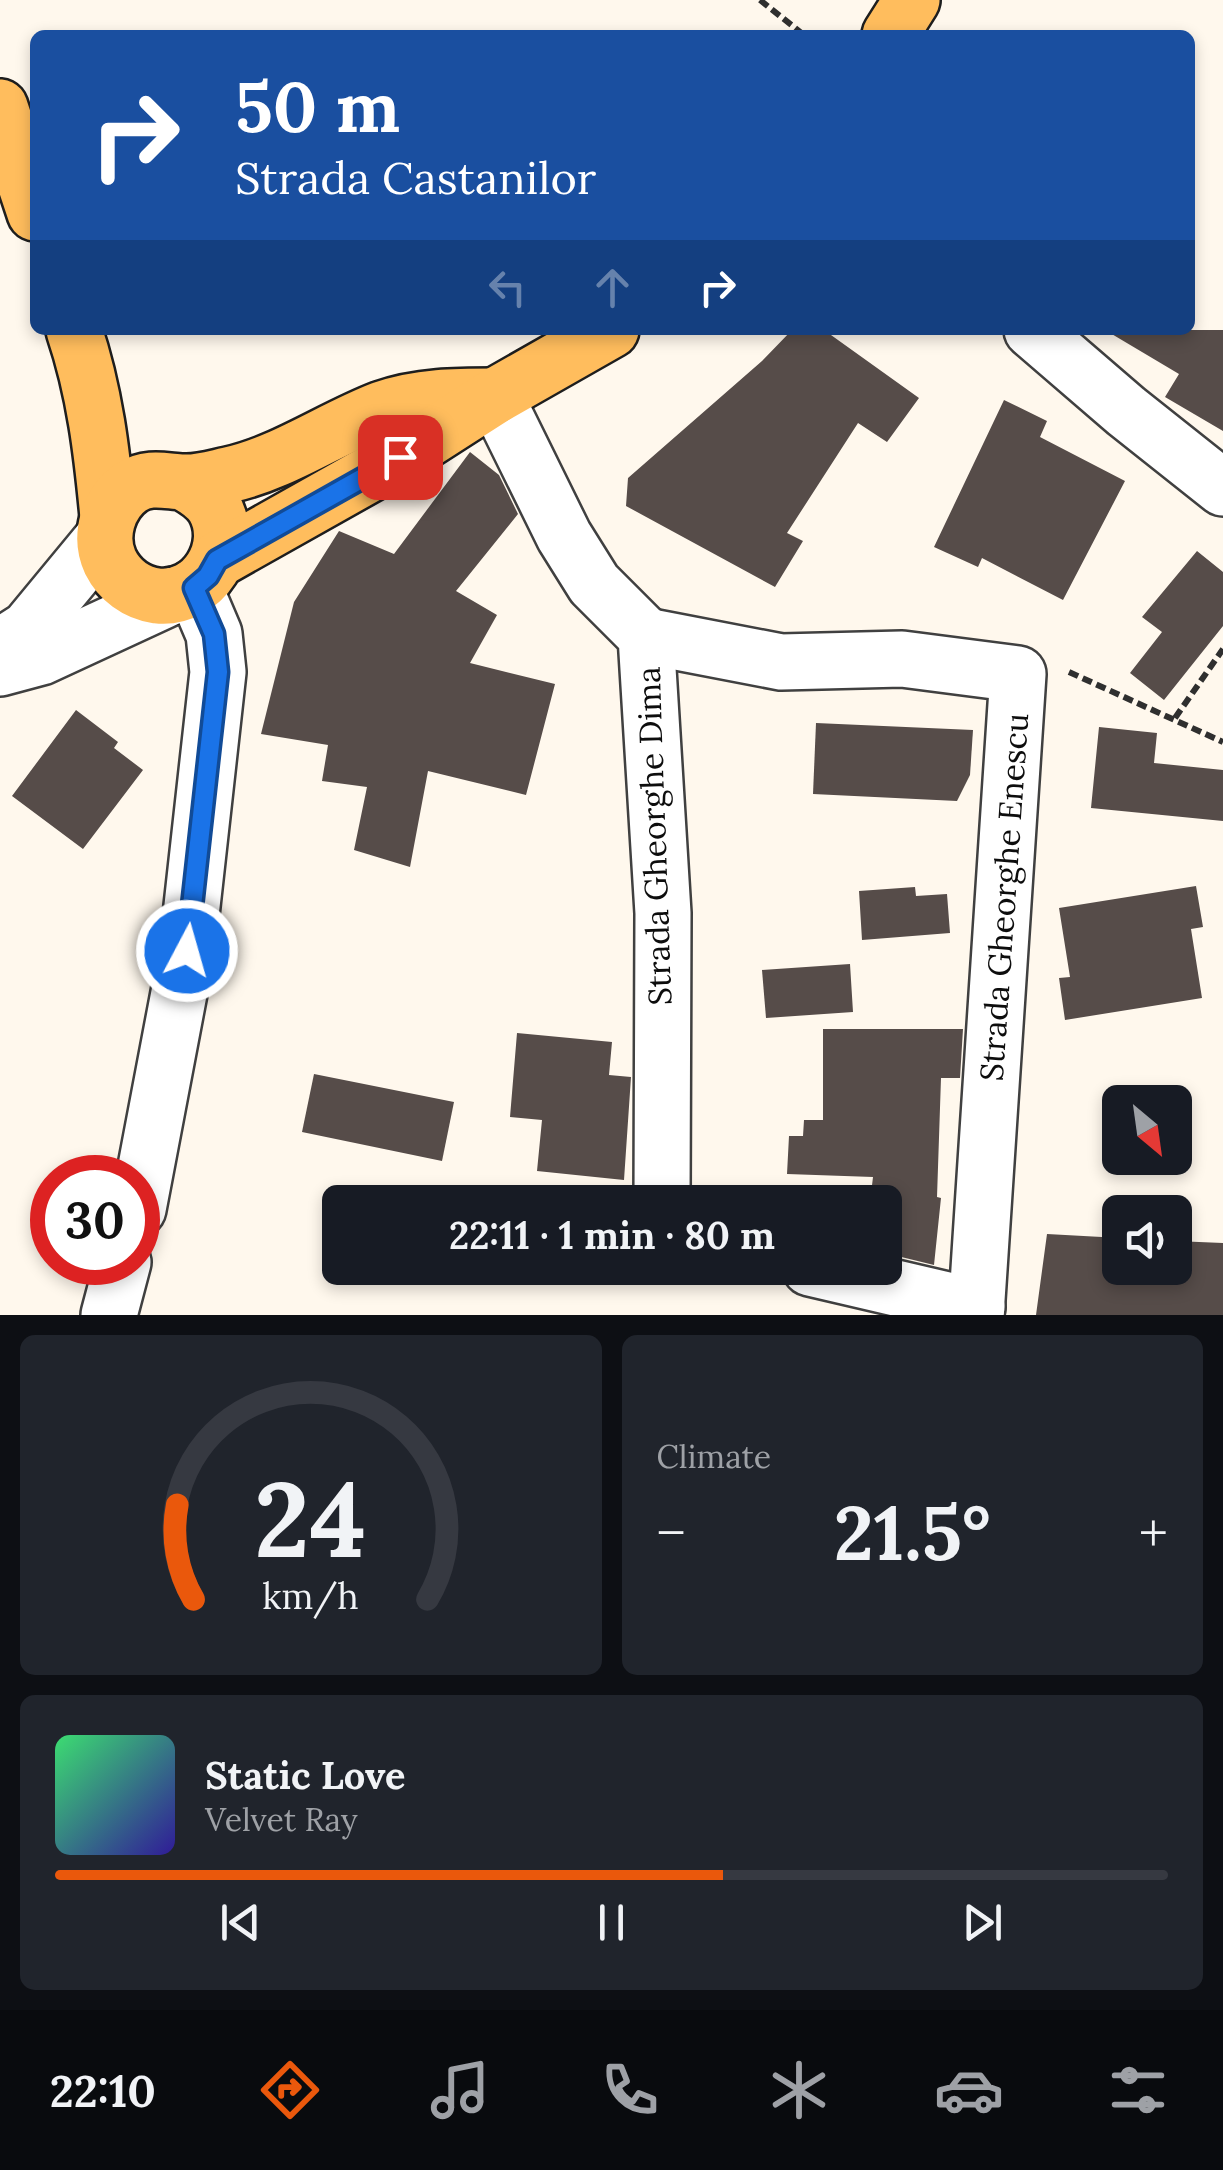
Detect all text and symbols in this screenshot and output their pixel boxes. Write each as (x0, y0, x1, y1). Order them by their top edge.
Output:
text: 50 m (235, 62, 400, 151)
icon: right (70, 70, 200, 200)
text: Strada Castanilor (235, 149, 596, 206)
icon: left (480, 260, 535, 315)
icon: ahead (585, 260, 640, 315)
icon: right (690, 260, 745, 315)
pin (358, 415, 443, 500)
icon: arrive (373, 430, 428, 485)
street label: Strada Gheorghe Dima (628, 666, 680, 1006)
street label: Strada Gheorghe Enescu (971, 712, 1037, 1082)
position arrow (135, 899, 239, 1003)
north arrow (1102, 1085, 1192, 1175)
map controls (1102, 1085, 1192, 1285)
speed limit sign: 30 (30, 1155, 160, 1285)
button: sound (1102, 1195, 1192, 1285)
text: 22:11 · 1 min · 80 m (449, 1211, 775, 1259)
text: Climate (657, 1436, 771, 1477)
text: 24 (255, 1452, 367, 1585)
text: 21.5° (834, 1485, 991, 1581)
text: − (657, 1498, 686, 1568)
text: + (1139, 1498, 1168, 1568)
text: km/h (262, 1573, 359, 1619)
text: Static Love (205, 1751, 405, 1799)
text: Velvet Ray (205, 1799, 358, 1840)
icon: previous (213, 1895, 268, 1950)
icon: pause (584, 1895, 639, 1950)
icon: next (955, 1895, 1010, 1950)
icon: directions (255, 2055, 325, 2125)
icon: music (425, 2055, 495, 2125)
icon: phone (595, 2055, 665, 2125)
icon: climate (764, 2055, 834, 2125)
icon: car (934, 2055, 1004, 2125)
icon: filters (1103, 2055, 1173, 2125)
text: 22:10 (50, 2062, 156, 2119)

